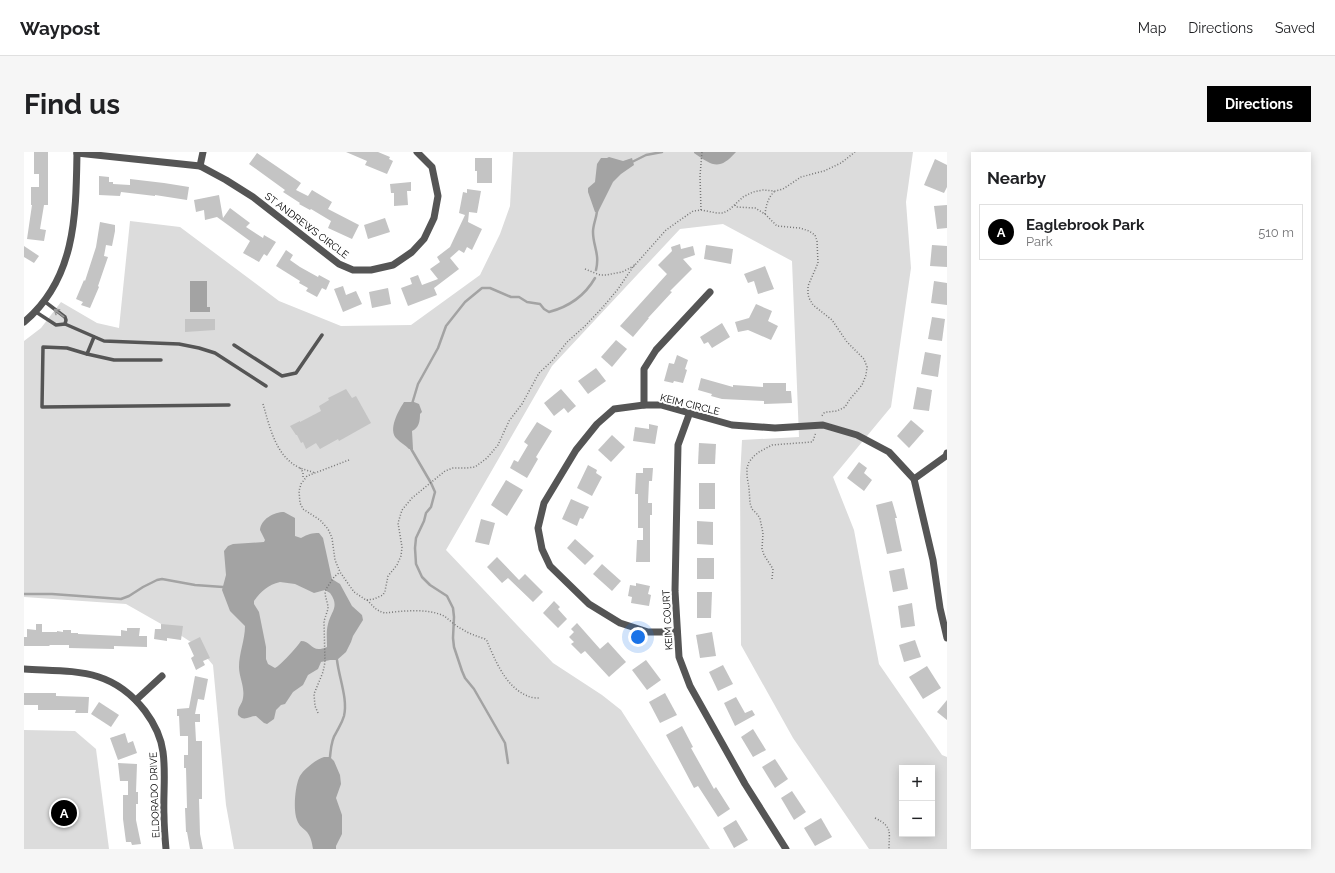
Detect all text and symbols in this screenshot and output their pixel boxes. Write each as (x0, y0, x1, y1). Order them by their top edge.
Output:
text: Waypost (20, 17, 100, 39)
text: Map (1138, 20, 1166, 36)
text: Directions (1188, 20, 1253, 36)
text: Saved (1275, 20, 1315, 36)
button: Directions (1207, 86, 1311, 122)
text: Find us (24, 88, 120, 121)
text: Nearby (987, 168, 1046, 188)
street label: ST ANDREWS CIRCLE (263, 190, 351, 260)
text: Eaglebrook Park (1026, 216, 1144, 234)
text: A (997, 225, 1005, 240)
text: 510 m (1258, 225, 1294, 240)
text: Park (1026, 234, 1053, 249)
one-way arrow (54, 309, 65, 317)
street label: KEIM CIRCLE (659, 392, 721, 417)
street label: KEIM COURT (660, 589, 675, 651)
your location (628, 627, 648, 647)
street label: ELDORADO DRIVE (148, 752, 161, 838)
map controls (899, 765, 935, 837)
button: + (899, 765, 935, 801)
pin: A (51, 798, 77, 828)
button: − (899, 801, 935, 837)

